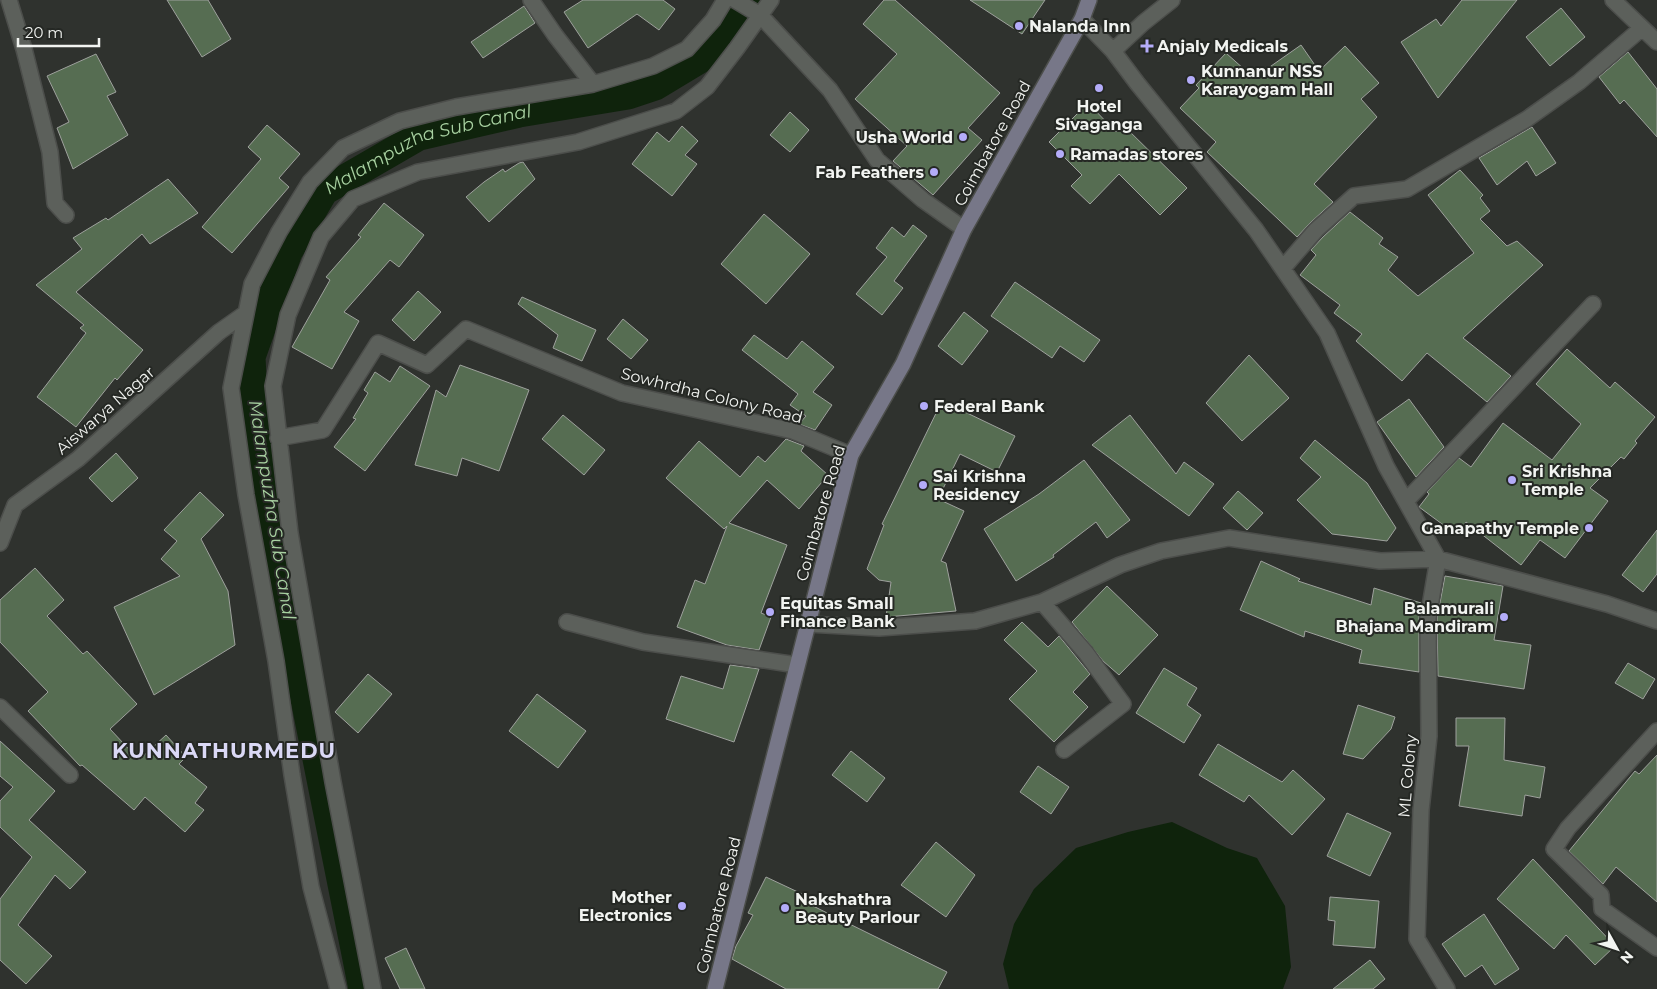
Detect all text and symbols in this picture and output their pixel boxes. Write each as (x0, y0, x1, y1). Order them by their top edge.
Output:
scale bar (18, 15, 99, 47)
place label: Nalanda Inn (1029, 17, 1130, 36)
marker: Nalanda Inn (1013, 20, 1025, 32)
text: 20 m (25, 23, 63, 42)
place label: Anjaly Medicals (1156, 37, 1288, 56)
marker: Anjaly Medicals (1141, 40, 1153, 52)
place label: Kunnanur NSS Karayogam Hall (1201, 62, 1333, 99)
marker: Kunnanur NSS Karayogam Hall (1185, 74, 1197, 86)
street label: Coimbatore Road (950, 77, 1035, 209)
marker: Hotel Sivaganga (1093, 82, 1105, 94)
place label: Hotel Sivaganga (1055, 97, 1143, 134)
water label: Malampuzha Sub Canal (320, 100, 533, 199)
place label: Usha World (856, 128, 953, 147)
marker: Usha World (957, 131, 969, 143)
place label: Ramadas stores (1070, 145, 1204, 164)
marker: Ramadas stores (1054, 148, 1066, 160)
place label: Fab Feathers (815, 163, 924, 182)
marker: Fab Feathers (928, 166, 940, 178)
street label: Aiswarya Nagar (52, 362, 158, 458)
street label: Sowhrdha Colony Road (619, 364, 805, 427)
place label: Federal Bank (934, 397, 1045, 416)
water label: Malampuzha Sub Canal (244, 399, 300, 622)
marker: Federal Bank (918, 400, 930, 412)
street label: Coimbatore Road (792, 443, 849, 583)
place label: Sri Krishna Temple (1522, 462, 1612, 499)
place label: Sai Krishna Residency (933, 467, 1026, 504)
marker: Sri Krishna Temple (1506, 474, 1518, 486)
marker: Sai Krishna Residency (917, 479, 929, 491)
place label: Ganapathy Temple (1421, 519, 1579, 538)
marker: Ganapathy Temple (1583, 522, 1595, 534)
place label: Equitas Small Finance Bank (780, 594, 895, 631)
place label: Balamurali Bhajana Mandiram (1336, 599, 1494, 636)
marker: Equitas Small Finance Bank (764, 606, 776, 618)
marker: Balamurali Bhajana Mandiram (1498, 611, 1510, 623)
street label: ML Colony (1394, 733, 1421, 818)
district label: KUNNATHURMEDU (112, 738, 336, 763)
street label: Coimbatore Road (692, 835, 745, 976)
place label: Mother Electronics (579, 888, 672, 925)
place label: Nakshathra Beauty Parlour (795, 890, 920, 927)
marker: Mother Electronics (676, 900, 688, 912)
marker: Nakshathra Beauty Parlour (779, 902, 791, 914)
north arrow (1592, 924, 1642, 974)
text: N (1616, 947, 1637, 967)

